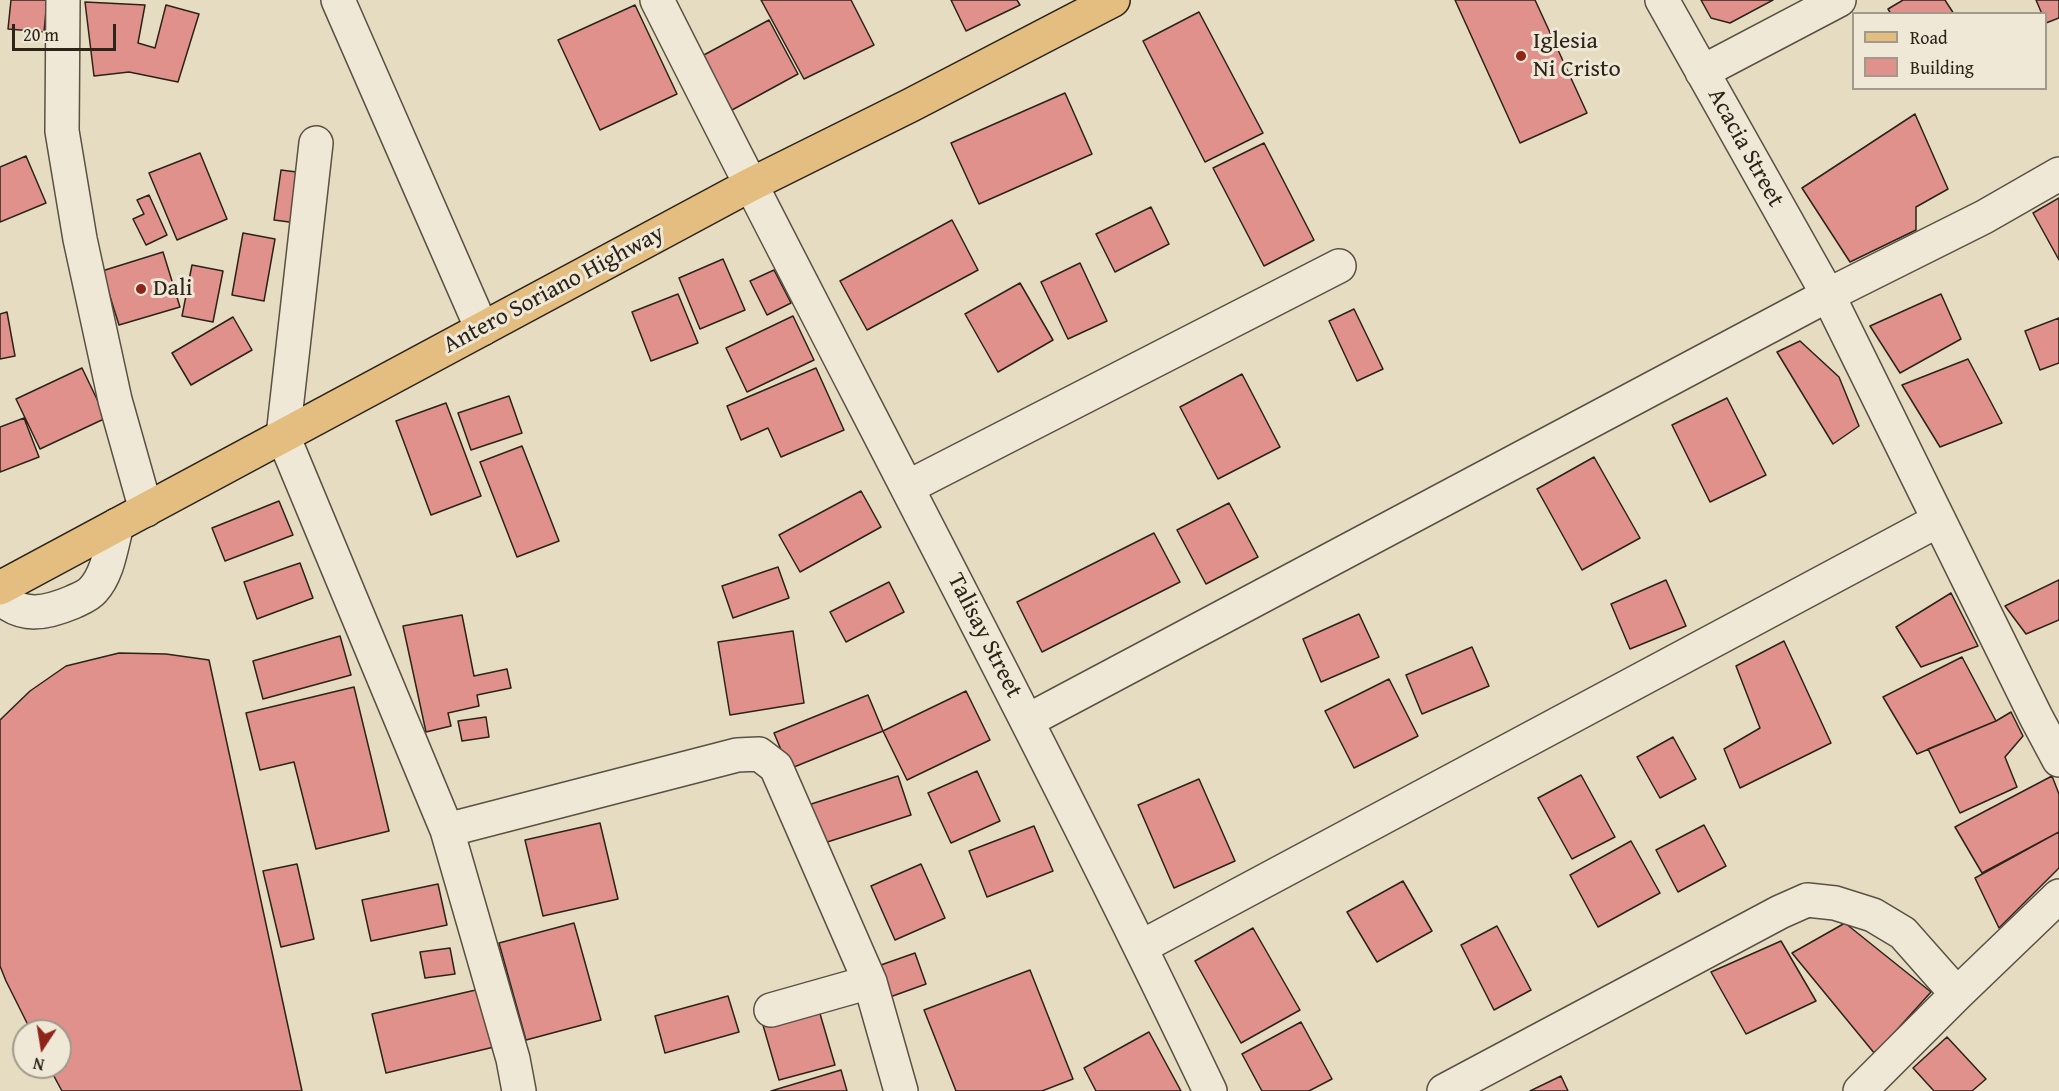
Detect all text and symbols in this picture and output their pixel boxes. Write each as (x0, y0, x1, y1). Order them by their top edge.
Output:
scale bar (15, 12, 118, 50)
legend (1852, 12, 2047, 90)
text: 20 m (23, 21, 59, 48)
text: Road (1910, 24, 1948, 51)
place label: Iglesia Ni Cristo (1533, 28, 1621, 84)
marker: Iglesia Ni Cristo (1514, 49, 1528, 63)
text: Building (1910, 54, 1974, 81)
street label: Acacia Street (1701, 84, 1789, 212)
street label: Antero Soriano Highway (439, 220, 669, 360)
place label: Dali (153, 275, 192, 303)
marker: Dali (134, 282, 148, 296)
street label: Talisay Street (940, 569, 1028, 703)
north arrow (12, 1019, 72, 1079)
text: N (31, 1052, 46, 1078)

